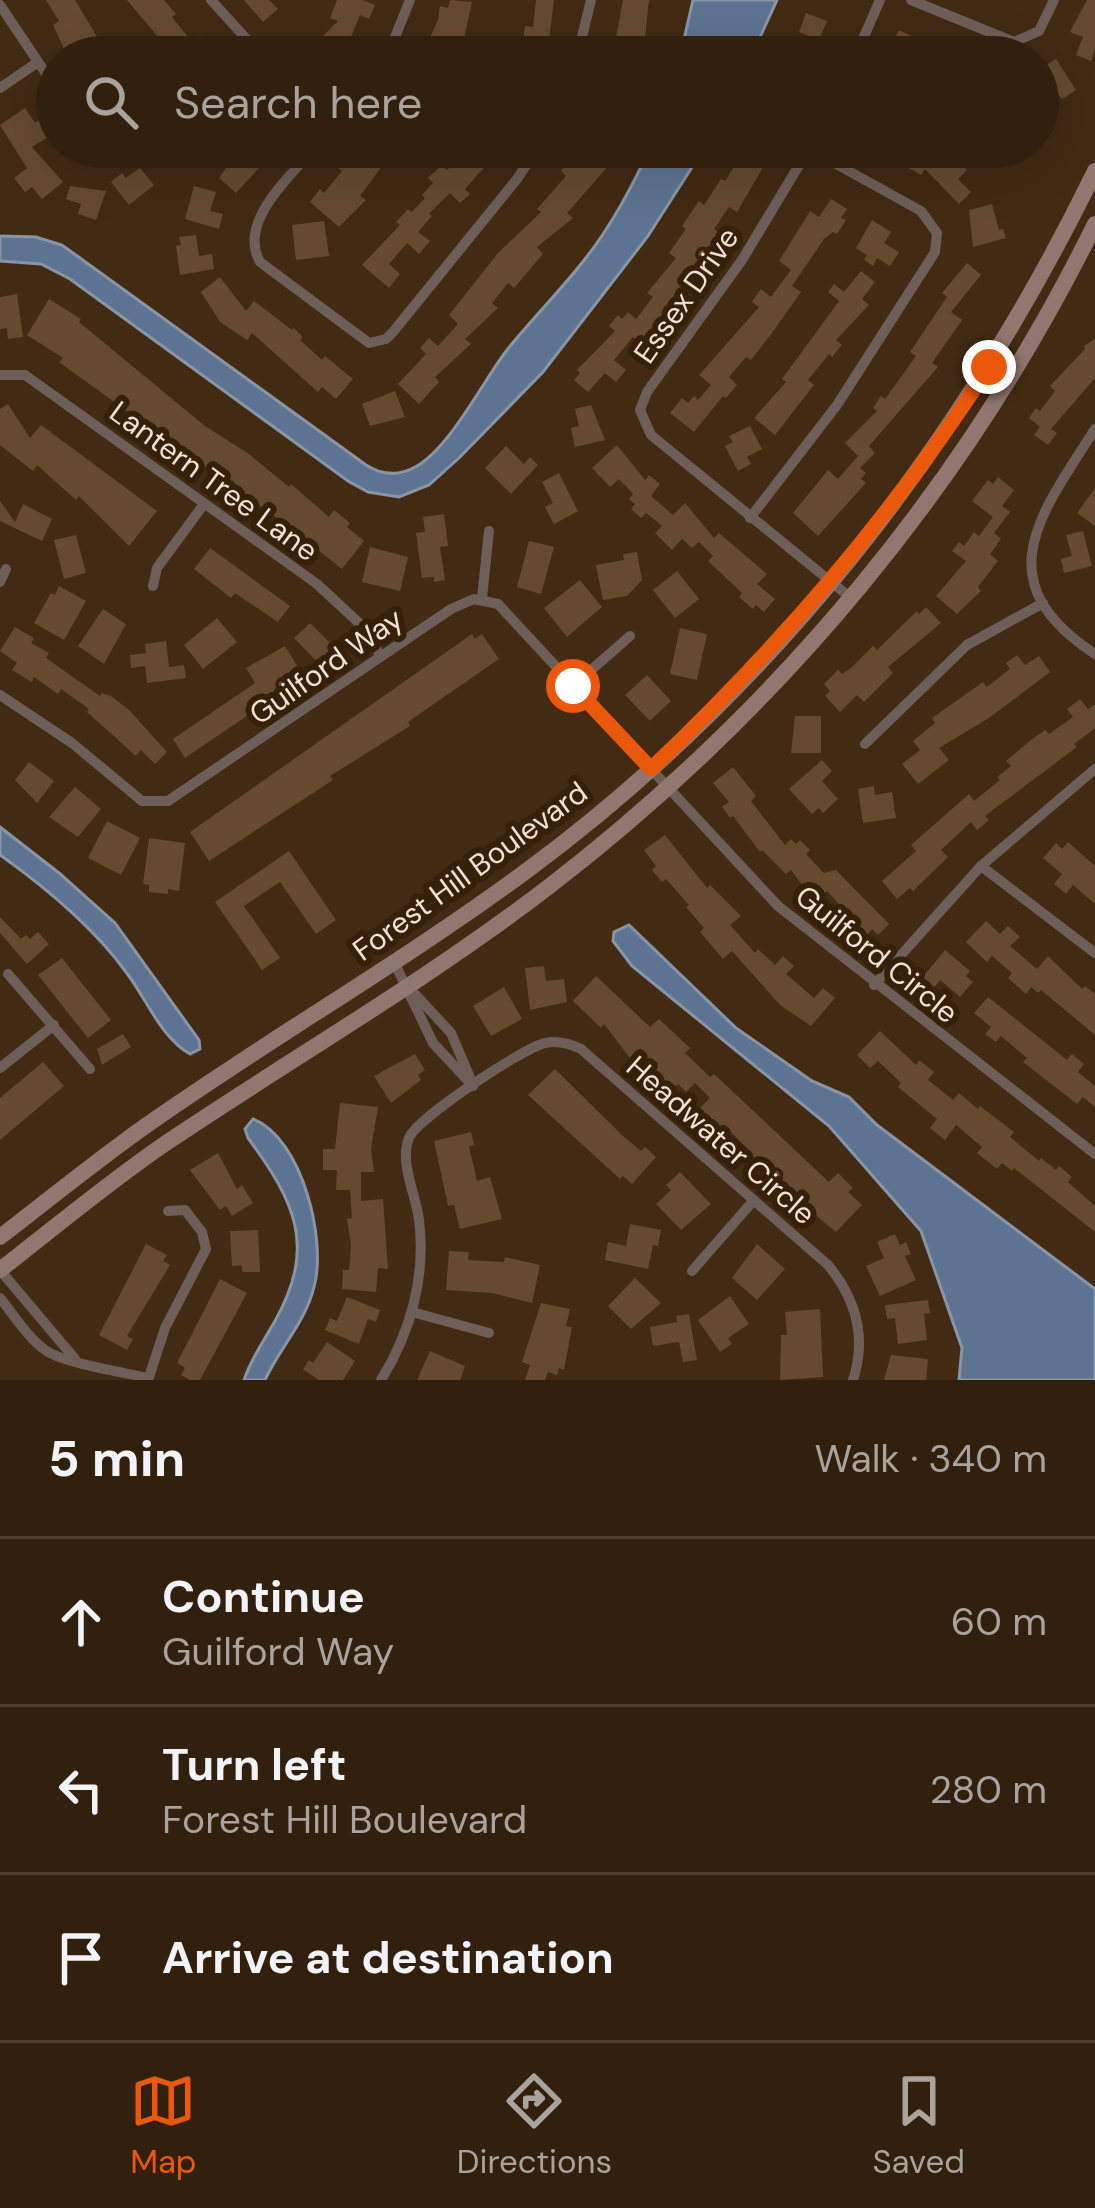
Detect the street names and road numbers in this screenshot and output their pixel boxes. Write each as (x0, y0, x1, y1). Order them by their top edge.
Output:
street label: Essex Drive (625, 219, 747, 371)
street label: Lantern Tree Lane (102, 392, 326, 570)
street label: Guilford Way (242, 599, 411, 733)
street label: Forest Hill Boulevard (345, 773, 595, 969)
street label: Guilford Circle (788, 876, 966, 1032)
street label: Headwater Circle (618, 1047, 824, 1233)

